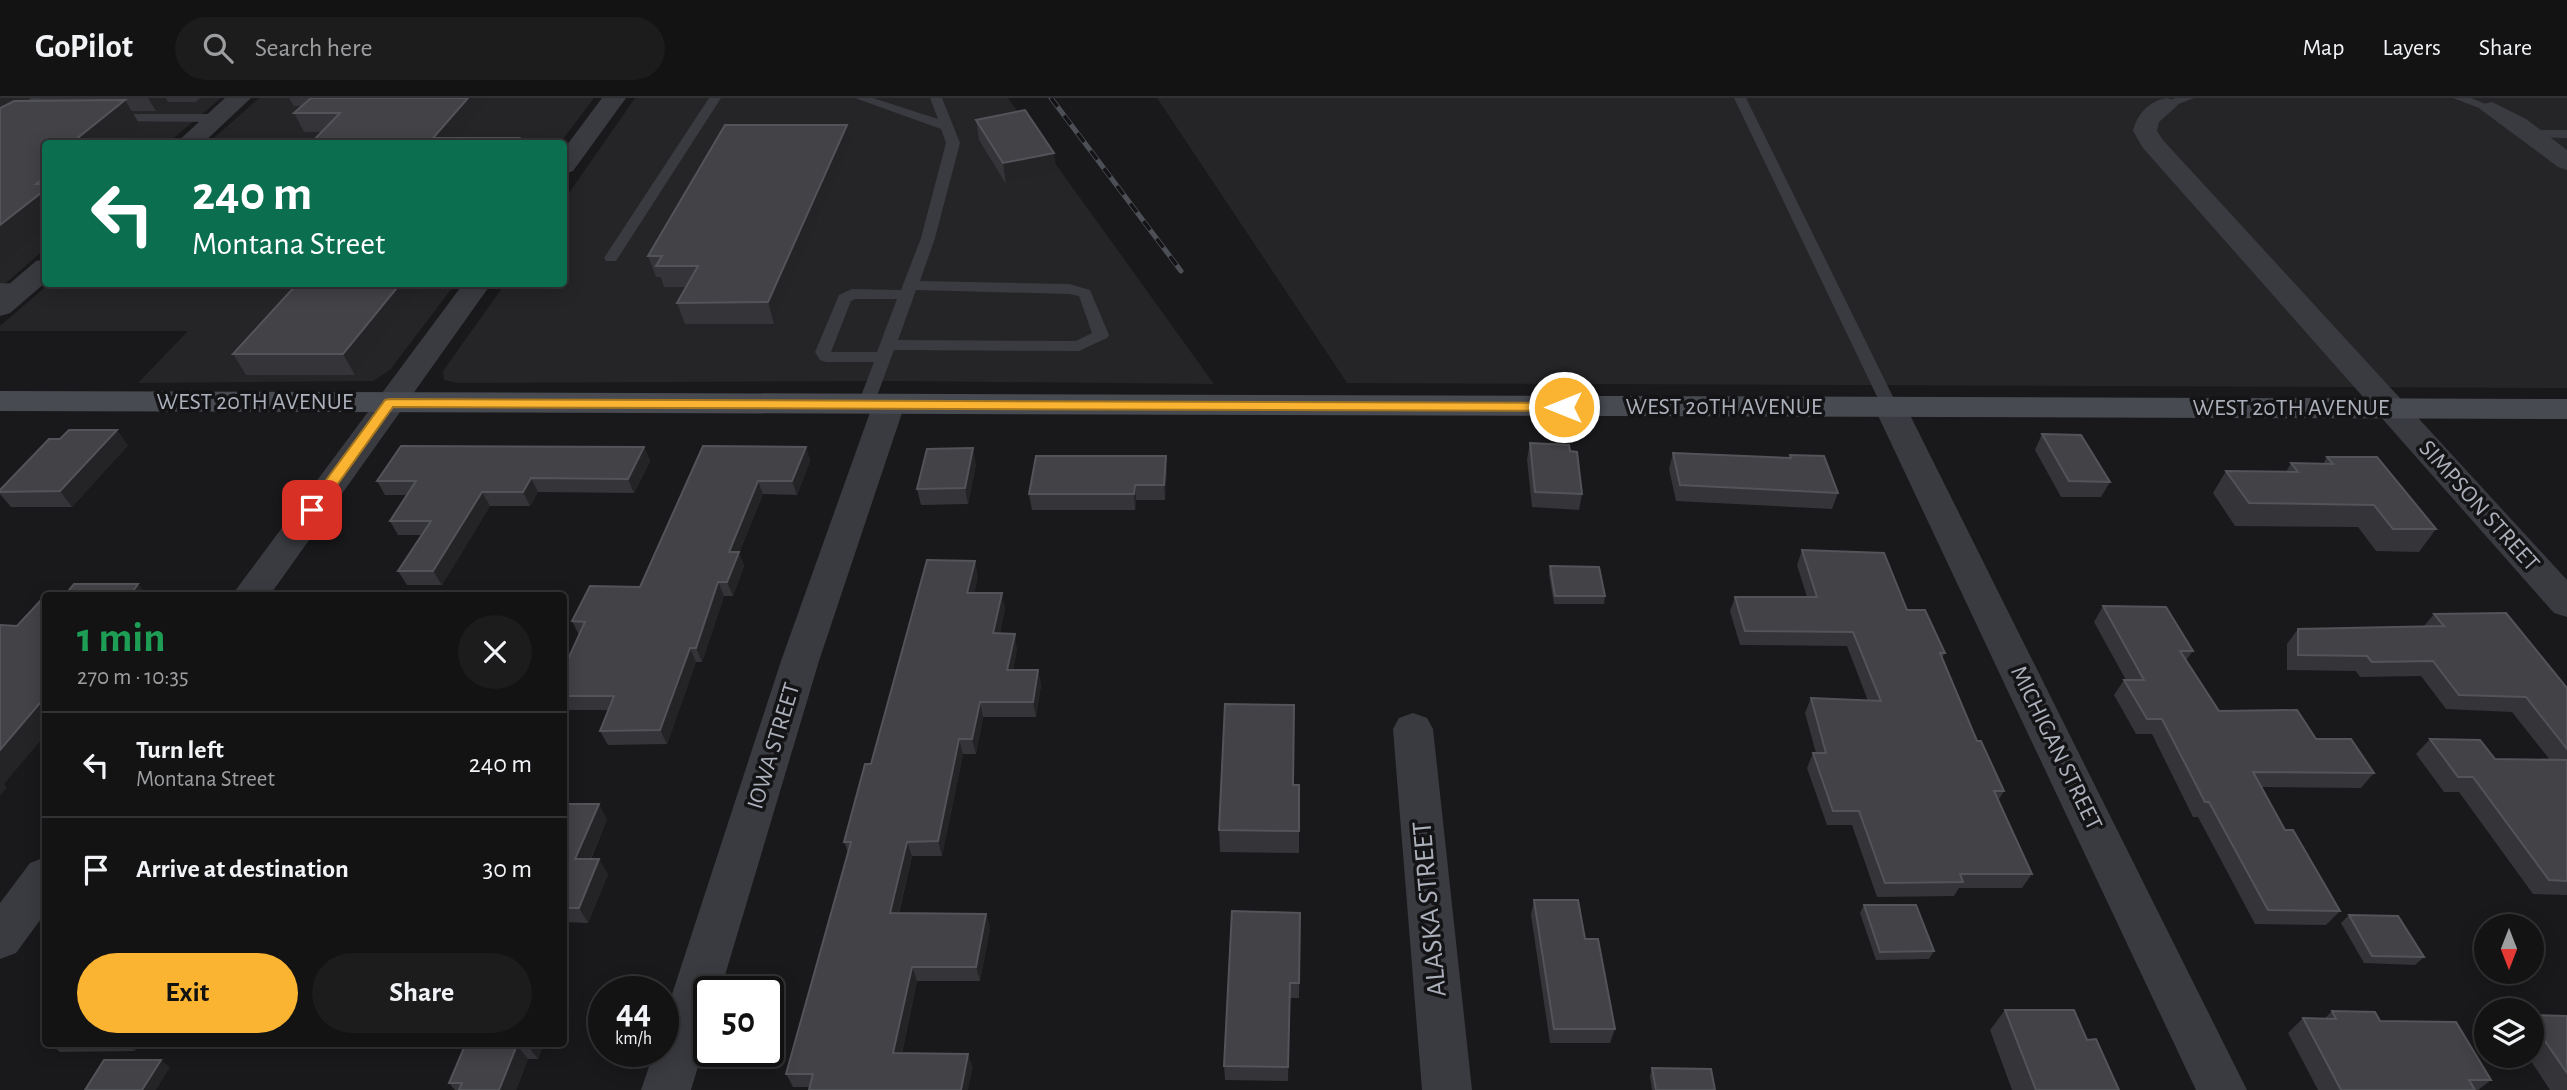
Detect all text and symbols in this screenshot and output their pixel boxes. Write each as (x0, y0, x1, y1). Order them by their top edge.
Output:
search box (175, 17, 665, 80)
icon: search (199, 29, 237, 67)
text: GoPilot (35, 31, 133, 64)
text: Search here (255, 35, 372, 61)
text: Map (2302, 36, 2344, 60)
text: Layers (2382, 36, 2441, 60)
text: Share (2479, 36, 2532, 60)
icon: left (77, 168, 168, 259)
text: 240 m (192, 170, 312, 219)
text: Montana Street (192, 228, 385, 260)
position arrow (1527, 370, 1601, 444)
street label: WEST 20TH AVENUE (157, 390, 354, 414)
street label: WEST 20TH AVENUE (1626, 395, 1823, 419)
street label: WEST 20TH AVENUE (2193, 396, 2390, 420)
street label: SIMPSON STREET (2414, 436, 2544, 576)
pin (282, 480, 342, 540)
icon: arrive (293, 491, 331, 529)
button: close (458, 615, 532, 689)
text: 1 min (77, 617, 166, 659)
street label: MICHIGAN STREET (2006, 662, 2106, 834)
text: 270 m · 10:35 (77, 666, 189, 689)
street label: IOWA STREET (743, 680, 805, 812)
text: Turn left (136, 737, 224, 763)
icon: left (77, 746, 115, 784)
text: 240 m (469, 751, 532, 777)
text: Montana Street (136, 768, 275, 791)
street label: ALASKA STREET (1408, 820, 1452, 998)
icon: arrive (77, 851, 115, 889)
text: Arrive at destination (136, 856, 349, 882)
text: 30 m (482, 856, 532, 882)
north arrow (2474, 914, 2544, 984)
map controls (2474, 914, 2544, 1068)
button: Exit (77, 953, 298, 1033)
button: Share (312, 953, 532, 1033)
speed limit sign: 50 (693, 976, 784, 1067)
text: 44 (616, 995, 651, 1030)
button: layers (2474, 998, 2544, 1068)
text: km/h (615, 1030, 652, 1048)

